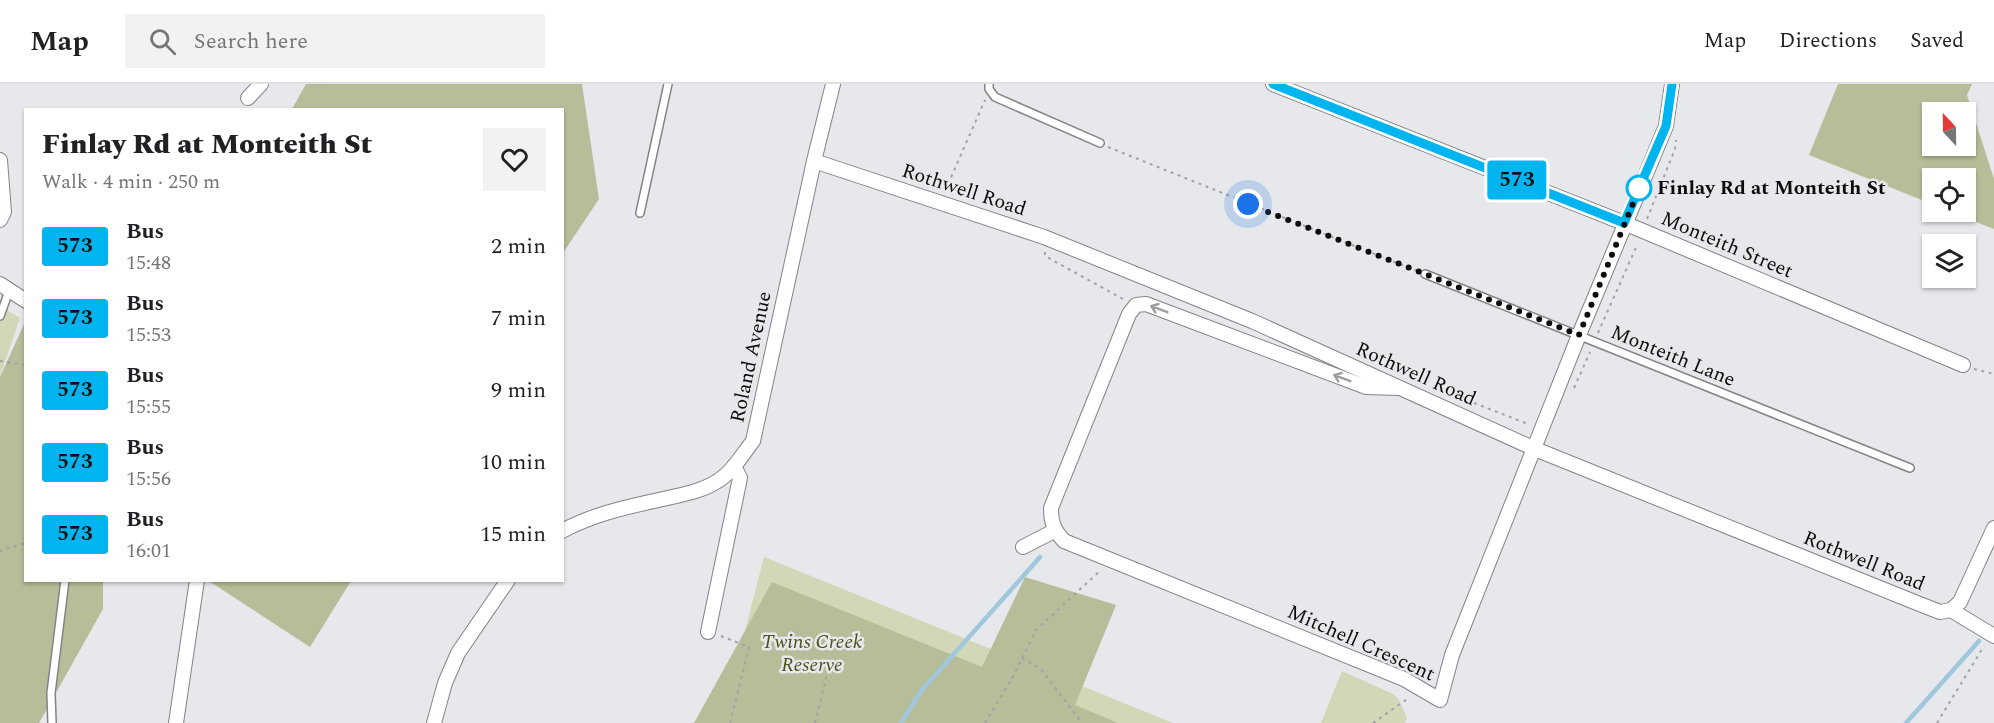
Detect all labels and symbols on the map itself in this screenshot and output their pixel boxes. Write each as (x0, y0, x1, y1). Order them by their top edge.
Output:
north arrow (1922, 102, 1976, 156)
street label: Rothwell Road (898, 156, 1030, 224)
line badge: 573 (1482, 160, 1552, 200)
place label: Finlay Rd at Monteith St (1657, 173, 1886, 203)
marker: Finlay Rd at Monteith St (1626, 175, 1652, 201)
your location (1233, 189, 1263, 219)
street label: Monteith Street (1656, 204, 1798, 286)
street label: Roland Avenue (722, 289, 780, 425)
one-way arrow (1150, 303, 1169, 314)
street label: Monteith Lane (1606, 317, 1740, 395)
street label: Rothwell Road (1351, 334, 1481, 414)
one-way arrow (1333, 371, 1352, 382)
street label: Rothwell Road (1799, 523, 1929, 599)
street label: Mitchell Crescent (1282, 597, 1440, 689)
park label: Twins Creek Reserve (762, 627, 863, 680)

